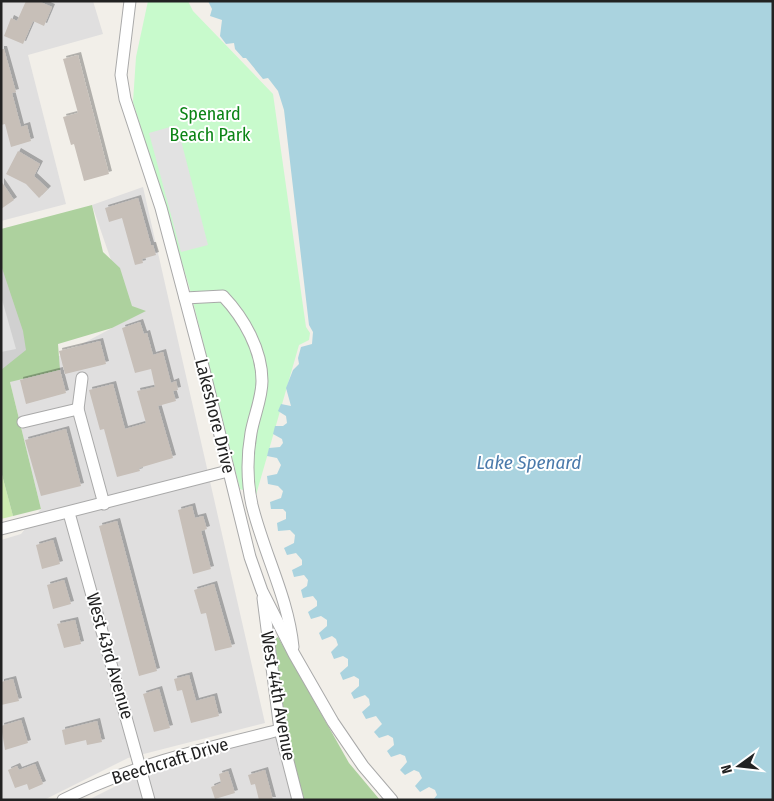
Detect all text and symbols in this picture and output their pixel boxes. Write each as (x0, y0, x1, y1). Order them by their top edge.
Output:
park label: Spenard Beach Park (170, 103, 251, 146)
street label: Lakeshore Drive (190, 356, 240, 476)
water label: Lake Spenard (477, 451, 581, 474)
street label: West 43rd Avenue (81, 590, 139, 722)
street label: West 44th Avenue (256, 630, 300, 763)
street label: Beechcraft Drive (109, 733, 231, 789)
north arrow (714, 741, 764, 791)
text: N (718, 763, 736, 775)

